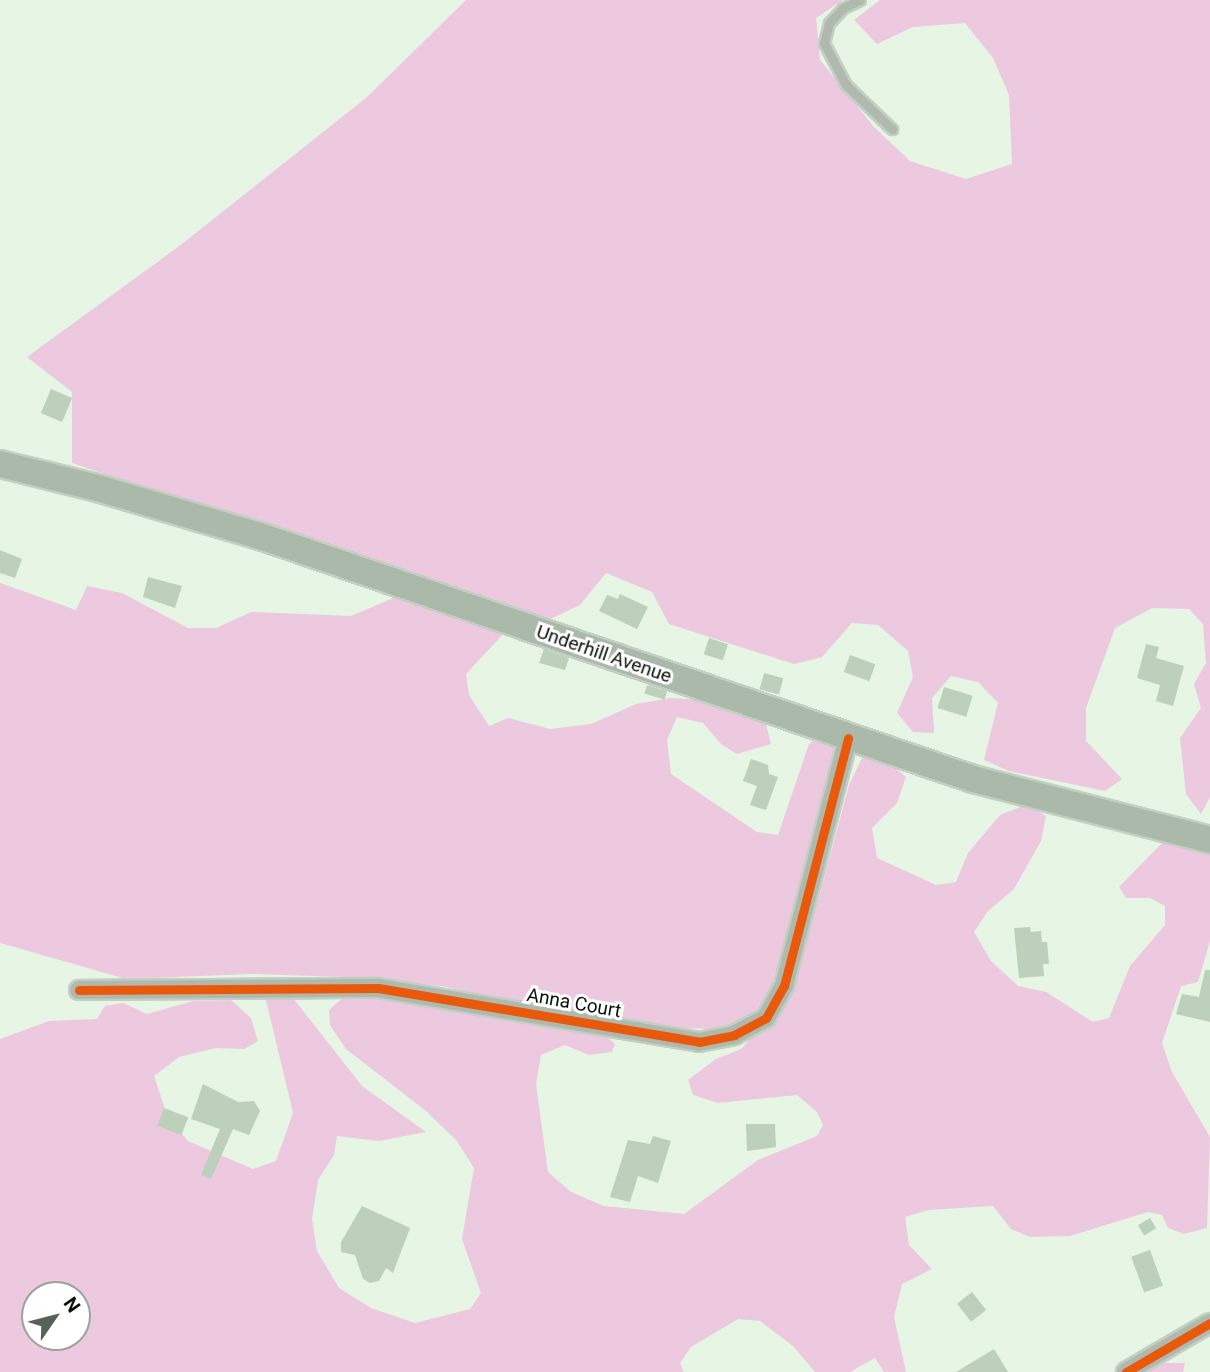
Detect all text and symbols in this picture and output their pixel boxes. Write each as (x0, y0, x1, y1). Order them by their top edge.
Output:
street label: Underhill Avenue (534, 620, 674, 688)
street label: Anna Court (525, 984, 623, 1022)
north arrow (21, 1281, 91, 1351)
text: N (59, 1293, 85, 1317)

